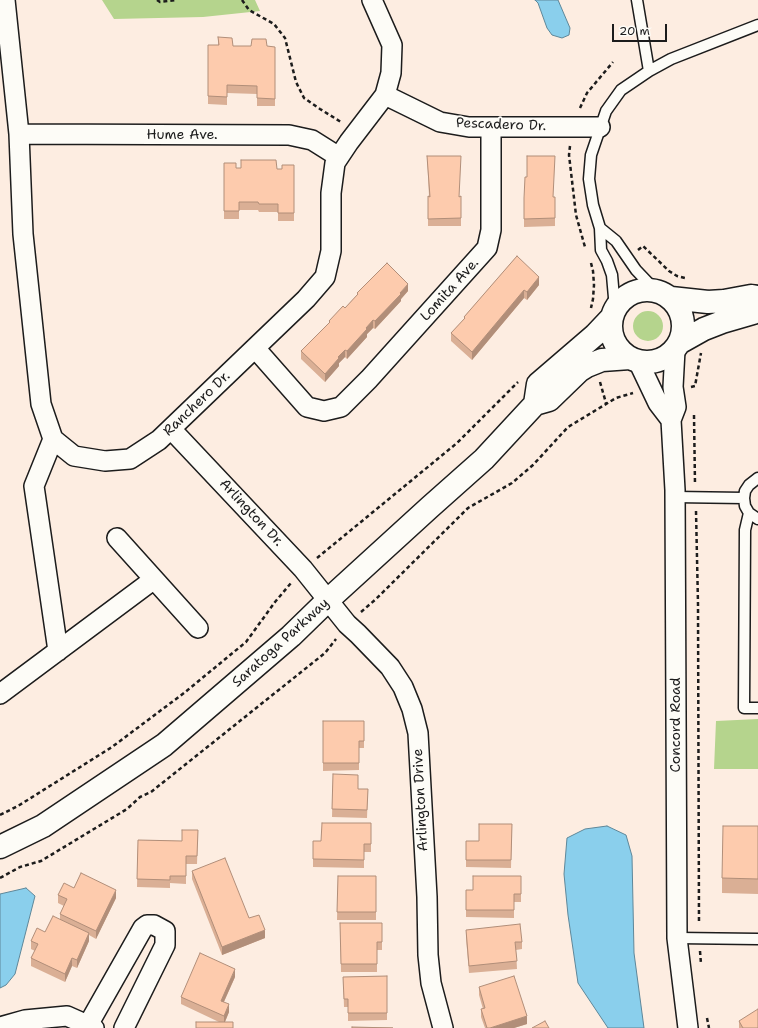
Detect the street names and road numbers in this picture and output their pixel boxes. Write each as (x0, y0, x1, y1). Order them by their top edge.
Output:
street label: Pescadero Dr. (455, 115, 547, 135)
street label: Hume Ave. (146, 127, 218, 143)
street label: Lomita Ave. (417, 255, 483, 325)
street label: Ranchero Dr. (160, 368, 234, 440)
street label: Arlington Dr. (215, 476, 287, 550)
street label: Saratoga Parkway (229, 595, 333, 691)
street label: Concord Road (668, 677, 684, 773)
street label: Arlington Drive (410, 748, 432, 852)

